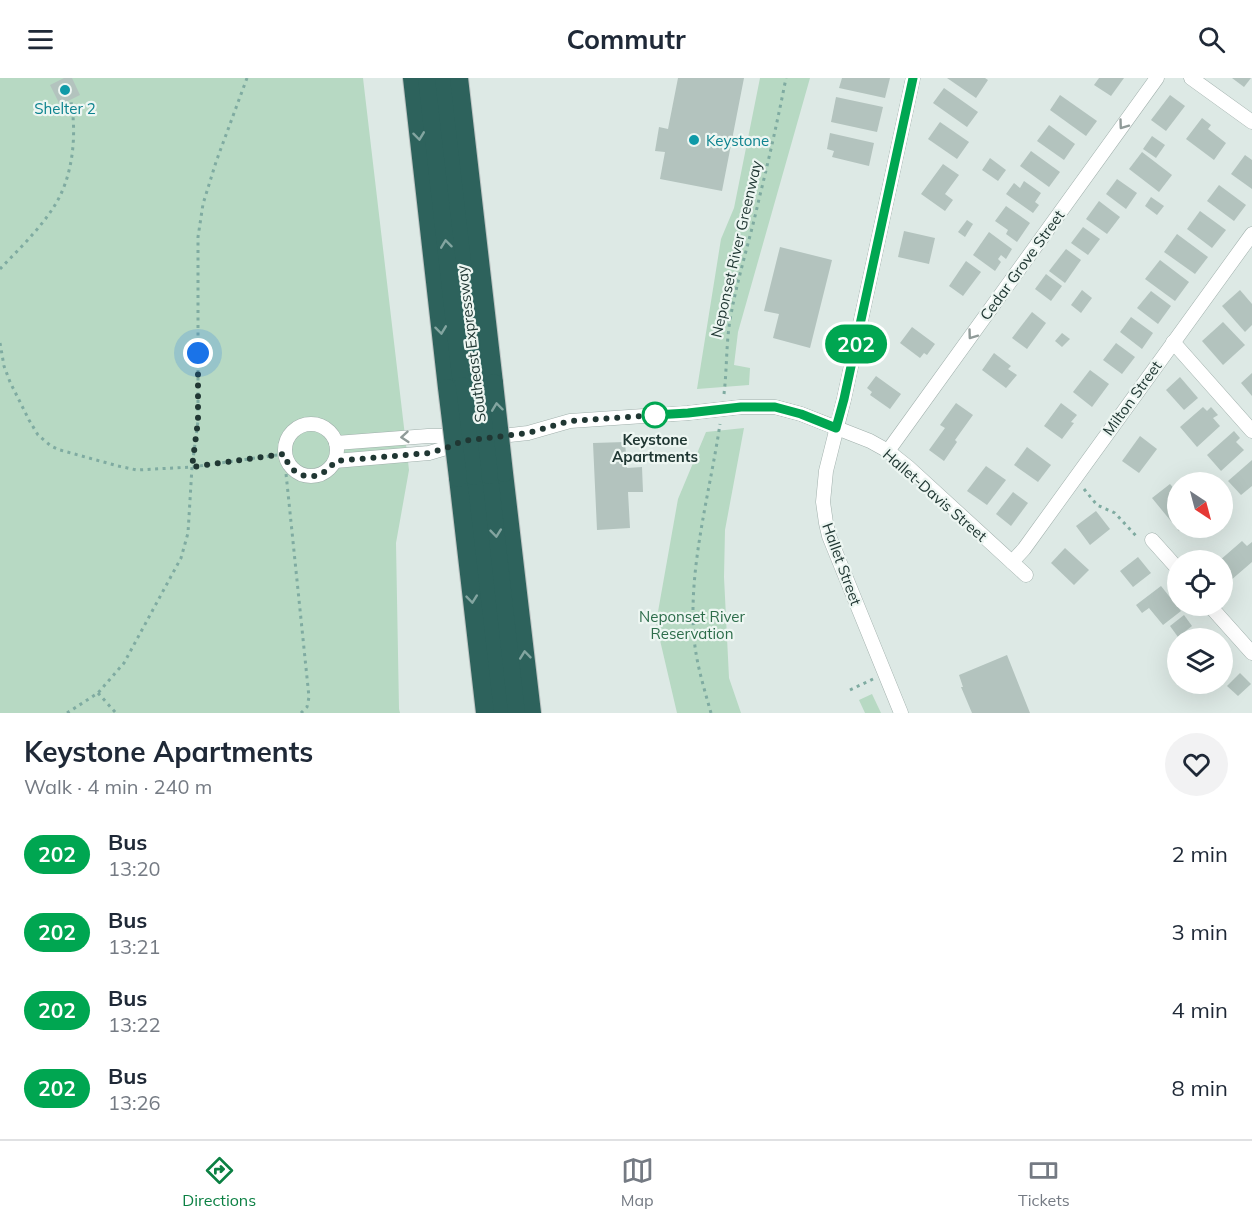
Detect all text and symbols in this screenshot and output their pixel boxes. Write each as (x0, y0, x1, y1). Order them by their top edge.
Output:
text: Commutr (566, 22, 686, 56)
icon: menu (24, 23, 57, 56)
icon: search (1195, 23, 1228, 56)
marker: Shelter 2 (58, 83, 72, 97)
place label: Shelter 2 (34, 99, 96, 118)
one-way arrow (1119, 119, 1130, 130)
place label: Keystone (706, 131, 769, 150)
one-way arrow (412, 132, 424, 141)
marker: Keystone (687, 133, 701, 147)
street label: Neponset River Greenway (706, 159, 766, 339)
street label: Cedar Grove Street (976, 206, 1068, 324)
one-way arrow (440, 240, 453, 249)
street label: Southeast Expressway (452, 264, 490, 424)
line badge: 202 (822, 324, 890, 364)
one-way arrow (434, 325, 447, 334)
one-way arrow (968, 328, 979, 339)
text: 202 (837, 331, 875, 357)
your location (183, 338, 213, 368)
street label: Milton Street (1098, 357, 1166, 439)
marker: Keystone Apartments (642, 402, 668, 428)
one-way arrow (491, 403, 504, 412)
place label: Keystone Apartments (612, 430, 698, 466)
one-way arrow (401, 431, 410, 444)
street label: Hallet-Davis Street (879, 445, 991, 545)
north arrow (1167, 472, 1233, 538)
map controls (1167, 472, 1233, 694)
street label: Hallet Street (818, 520, 866, 608)
one-way arrow (489, 528, 502, 537)
button: locate (1167, 550, 1233, 616)
one-way arrow (465, 594, 478, 603)
park label: Neponset River Reservation (639, 607, 745, 643)
button: layers (1167, 628, 1233, 694)
one-way arrow (519, 650, 532, 659)
button: heart (1165, 733, 1228, 796)
text: Keystone Apartments (24, 734, 313, 769)
text: Walk · 4 min · 240 m (24, 774, 212, 799)
text: Bus (108, 828, 147, 856)
text: 2 min (1172, 840, 1228, 868)
text: 202 (38, 841, 76, 867)
text: 13:20 (108, 856, 161, 881)
text: Bus (108, 906, 147, 934)
text: 3 min (1172, 918, 1228, 946)
text: 202 (38, 919, 76, 945)
text: 13:21 (108, 934, 161, 959)
text: Bus (108, 984, 147, 1012)
text: 4 min (1172, 996, 1228, 1024)
text: 202 (38, 997, 76, 1023)
text: 13:22 (108, 1012, 161, 1037)
text: Bus (108, 1062, 147, 1090)
text: 8 min (1172, 1074, 1228, 1102)
text: 202 (38, 1075, 76, 1101)
text: 13:26 (108, 1090, 161, 1115)
tab: Directions (182, 1154, 256, 1210)
tab: Map (621, 1154, 654, 1210)
tab: Tickets (1018, 1154, 1070, 1210)

